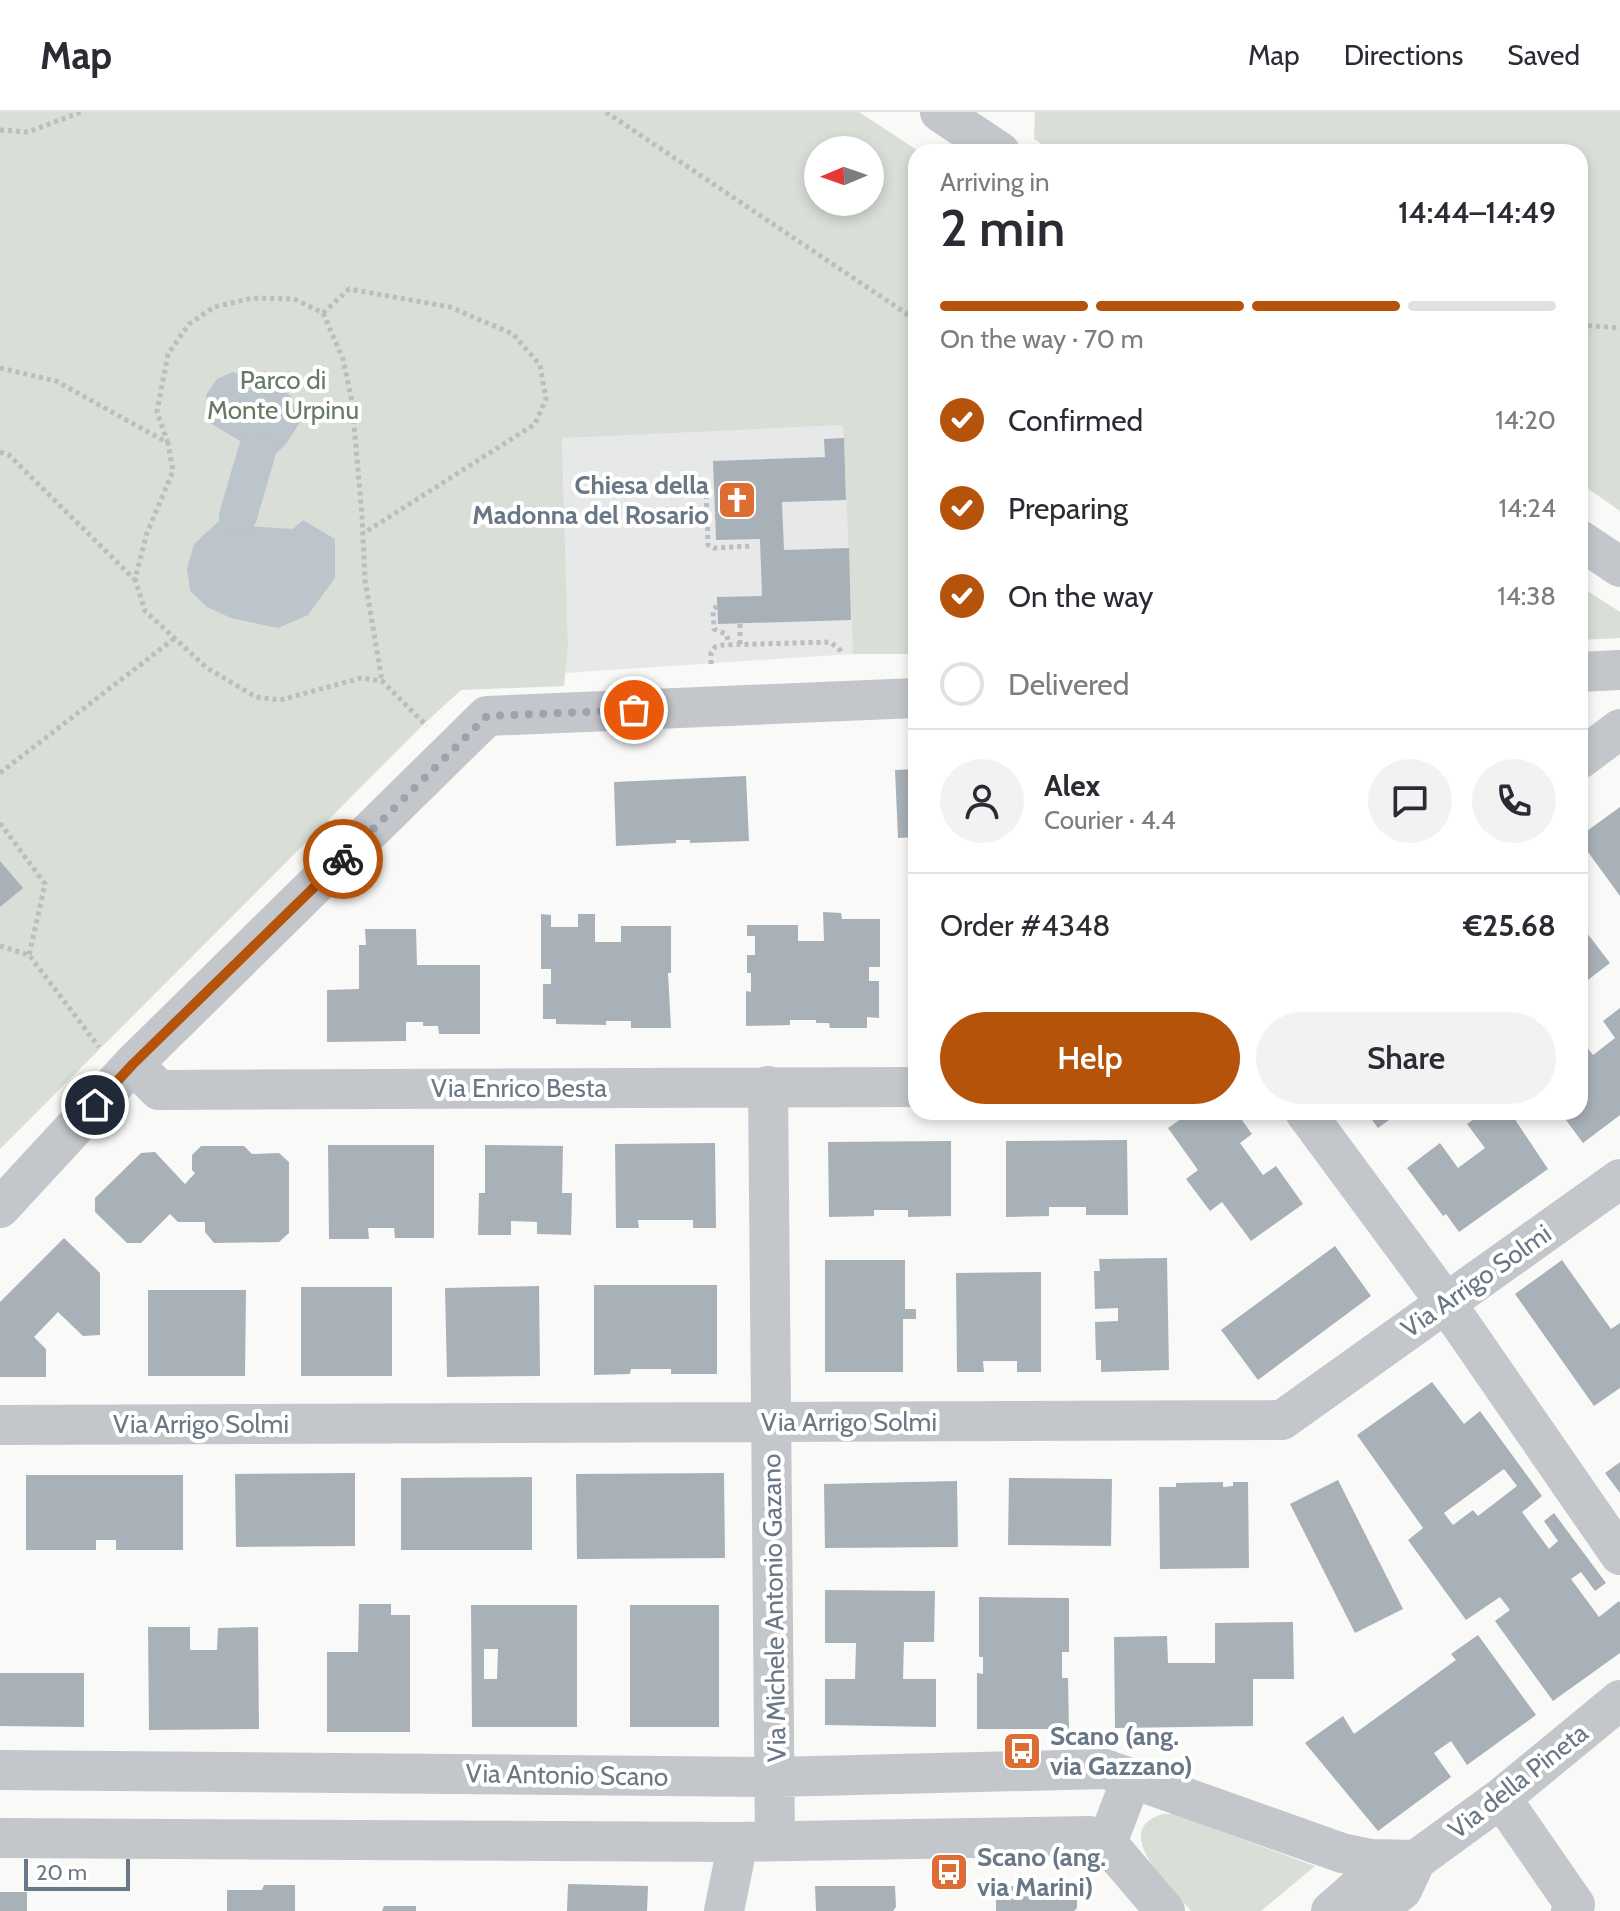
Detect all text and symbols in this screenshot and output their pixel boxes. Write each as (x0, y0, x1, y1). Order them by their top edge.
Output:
text: Map (40, 32, 112, 79)
text: Map (1248, 38, 1300, 72)
text: Directions (1344, 38, 1463, 72)
text: Saved (1507, 38, 1580, 72)
north arrow (804, 136, 884, 216)
map controls (804, 136, 884, 216)
text: Arriving in (940, 166, 1050, 198)
text: 14:44–14:49 (1398, 194, 1556, 231)
text: 2 min (940, 196, 1065, 259)
text: On the way · 70 m (940, 323, 1144, 355)
park label: Parco di Monte Urpinu (207, 364, 359, 426)
icon: check (940, 398, 984, 442)
text: Confirmed (1008, 402, 1143, 439)
text: 14:20 (1495, 404, 1556, 436)
place label: Chiesa della Madonna del Rosario (472, 469, 709, 531)
church icon: Chiesa della Madonna del Rosario (716, 479, 758, 521)
icon: check (940, 486, 984, 530)
text: Preparing (1008, 490, 1128, 527)
text: 14:24 (1498, 492, 1556, 524)
icon: check (940, 574, 984, 618)
text: On the way (1008, 578, 1153, 615)
text: 14:38 (1497, 580, 1556, 612)
text: Delivered (1008, 666, 1129, 703)
pin (600, 676, 668, 744)
icon: bag (612, 688, 656, 732)
button: person (940, 759, 1024, 843)
button: chat (1368, 759, 1452, 843)
button: phone (1472, 759, 1556, 843)
text: Alex (1044, 767, 1100, 804)
text: Courier · 4.4 (1044, 804, 1176, 836)
courier (303, 819, 383, 899)
icon: bike (321, 837, 365, 881)
text: Order #4348 (940, 907, 1110, 944)
text: €25.68 (1463, 907, 1556, 944)
button: Help (940, 1012, 1240, 1104)
button: Share (1256, 1012, 1556, 1104)
pin (61, 1071, 129, 1139)
street label: Via Enrico Besta (431, 1072, 607, 1104)
icon: home (73, 1083, 117, 1127)
street label: Via Arrigo Solmi (1395, 1217, 1557, 1345)
street label: Via Arrigo Solmi (761, 1406, 937, 1438)
street label: Via Arrigo Solmi (113, 1408, 289, 1440)
street label: Via Michele Antonio Gazano (755, 1453, 793, 1763)
street label: Via della Pineta (1442, 1716, 1595, 1845)
place label: Scano (ang. via Gazzano) (1050, 1720, 1193, 1782)
bus stop icon: Scano (ang. via Gazzano) (1001, 1730, 1043, 1772)
street label: Via Antonio Scano (465, 1757, 669, 1793)
place label: Scano (ang. via Marini) (977, 1841, 1106, 1903)
bus stop icon: Scano (ang. via Marini) (928, 1851, 970, 1893)
scale bar (24, 1855, 130, 1891)
text: 20 m (36, 1859, 87, 1886)

